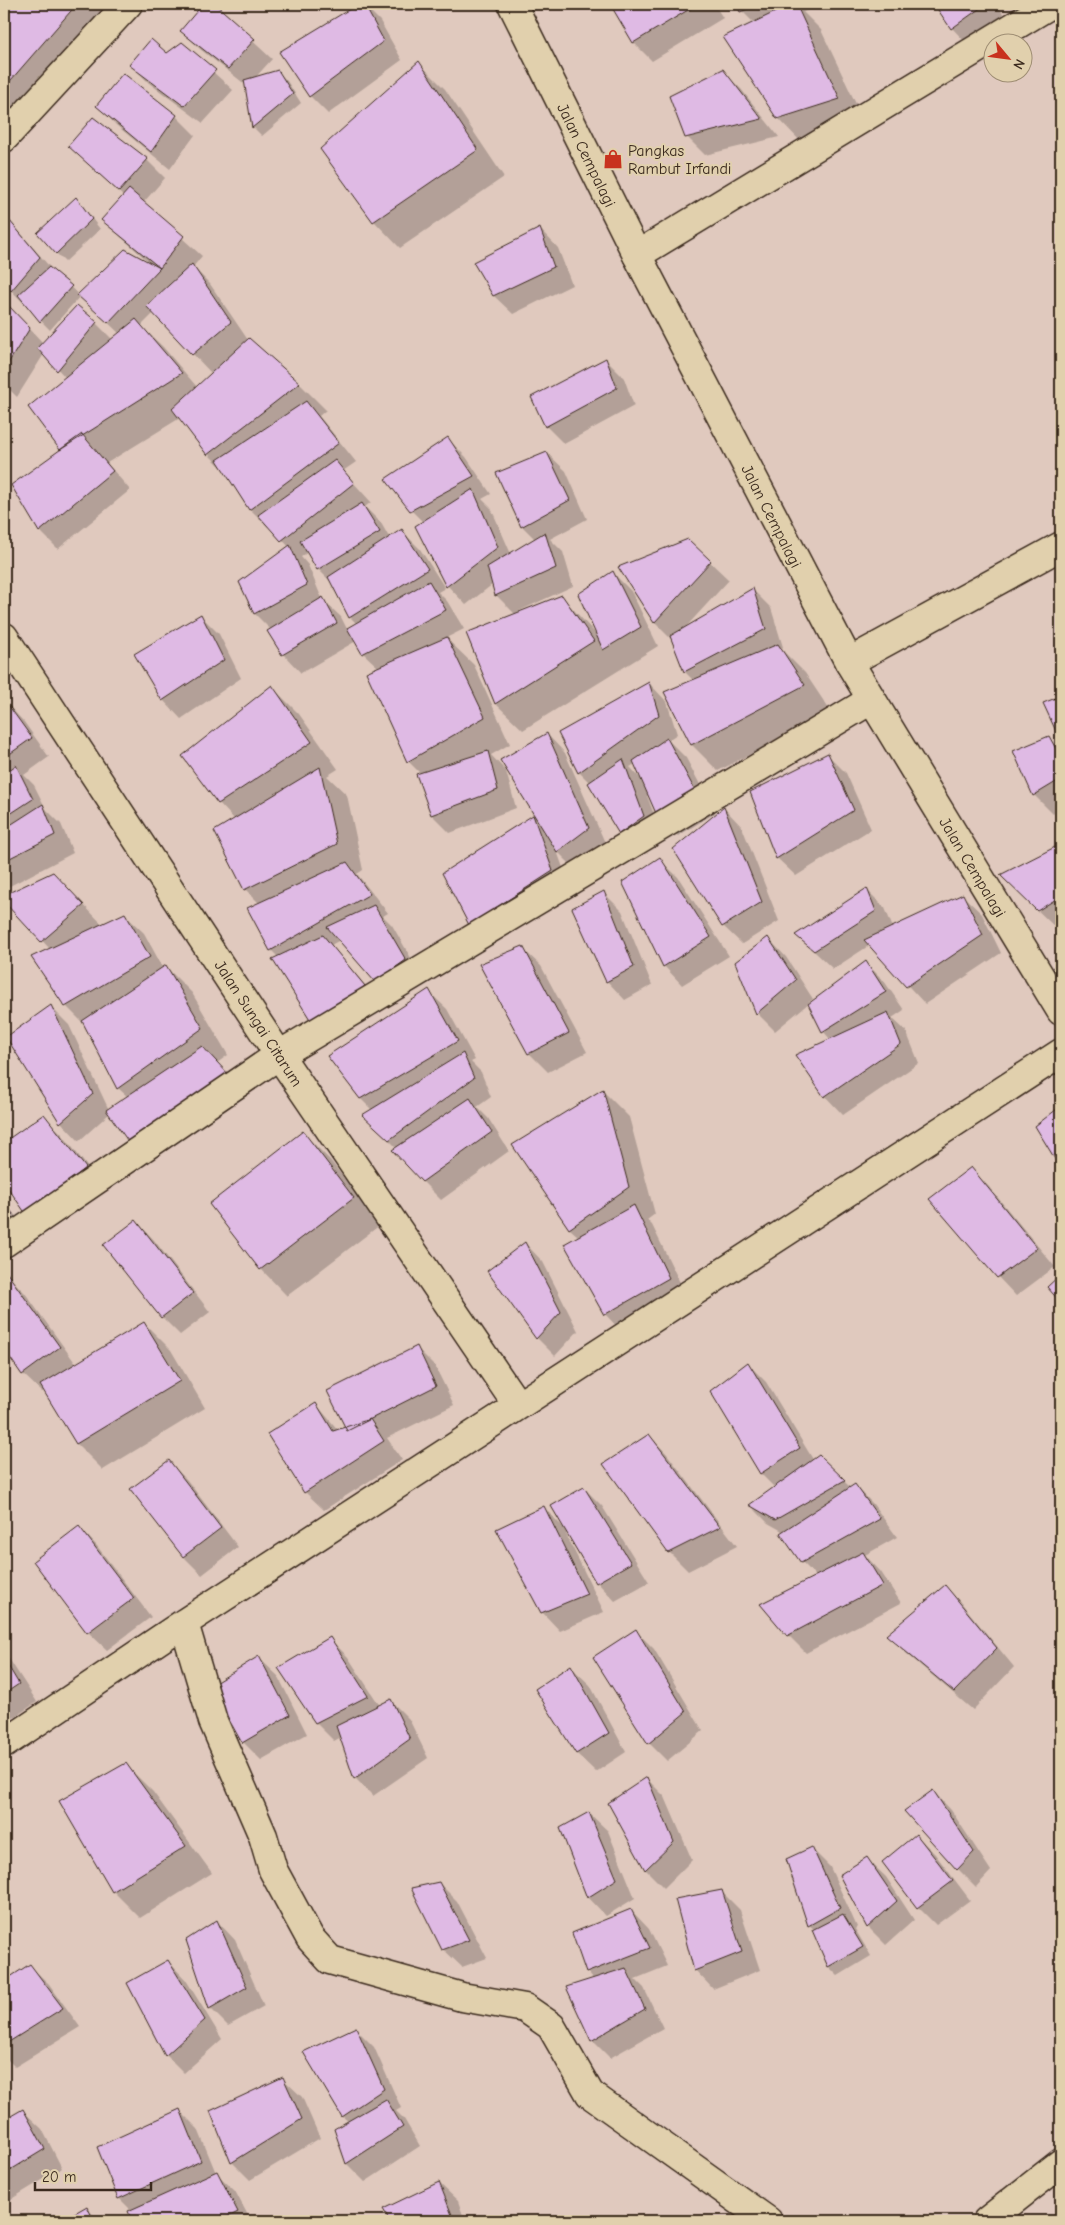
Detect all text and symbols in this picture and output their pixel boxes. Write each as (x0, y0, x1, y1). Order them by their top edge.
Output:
north arrow (982, 32, 1032, 82)
text: N (1009, 56, 1029, 72)
street label: Jalan Cempalagi (553, 101, 619, 210)
place label: Pangkas Rambut Irfandi (628, 142, 732, 178)
shop icon: Pangkas Rambut Irfandi (602, 148, 624, 170)
street label: Jalan Cempalagi (737, 462, 805, 571)
street label: Jalan Cempalagi (935, 814, 1009, 921)
street label: Jalan Sungai Citarum (211, 957, 306, 1090)
scale bar (35, 2160, 151, 2192)
text: 20 m (42, 2168, 76, 2186)

